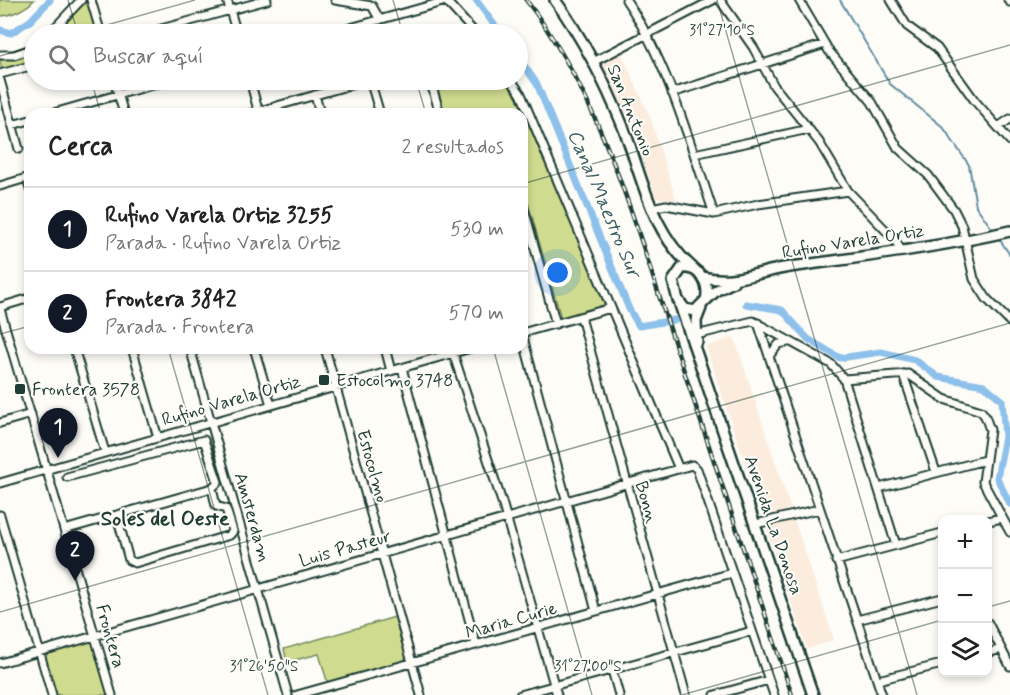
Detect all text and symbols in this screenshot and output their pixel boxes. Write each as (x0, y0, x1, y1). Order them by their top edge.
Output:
text: 31°27'10"S (689, 21, 755, 41)
search box (24, 24, 528, 90)
icon: search (45, 41, 78, 74)
text: Buscar aquí (93, 43, 204, 71)
street label: San Antonio (601, 61, 659, 160)
water label: Canal Maestro Sur (560, 126, 648, 284)
text: Cerca (48, 130, 113, 164)
text: 2 resultados (401, 134, 504, 161)
text: Rufino Varela Ortiz 3255 (105, 202, 333, 230)
text: 1 (63, 216, 72, 243)
text: 530 m (450, 216, 504, 243)
street label: Rufino Varela Ortiz (780, 219, 926, 265)
text: Parada · Rufino Varela Ortiz (105, 230, 341, 257)
your location (543, 258, 572, 287)
text: Frontera 3842 (105, 286, 236, 314)
text: 2 (63, 300, 72, 327)
text: 570 m (449, 300, 504, 327)
text: Parada · Frontera (105, 314, 254, 341)
place label: Estocolmo 3748 (336, 369, 453, 393)
street label: Rufino Varela Ortiz (159, 370, 304, 432)
marker: Estocolmo 3748 (317, 373, 331, 387)
place label: Frontera 3578 (32, 378, 140, 402)
marker: Frontera 3578 (13, 382, 27, 396)
pin: 1 (38, 408, 78, 458)
street label: Estocolmo (350, 427, 394, 506)
street label: Avenida La Donosa (738, 452, 808, 598)
street label: Amsterdam (228, 470, 276, 565)
street label: Bonn (629, 478, 663, 526)
district label: Soles del Oeste (101, 505, 230, 533)
map controls (938, 515, 992, 677)
button: + (938, 515, 992, 569)
street label: Luis Pasteur (297, 524, 394, 574)
pin: 2 (56, 532, 94, 581)
button: − (938, 569, 992, 623)
street label: Maria Curie (463, 596, 560, 645)
street label: Frontera (90, 602, 131, 671)
button: layers (938, 623, 992, 677)
text: 31°26'50"S (230, 657, 298, 677)
text: 31°27'00"S (554, 657, 622, 677)

